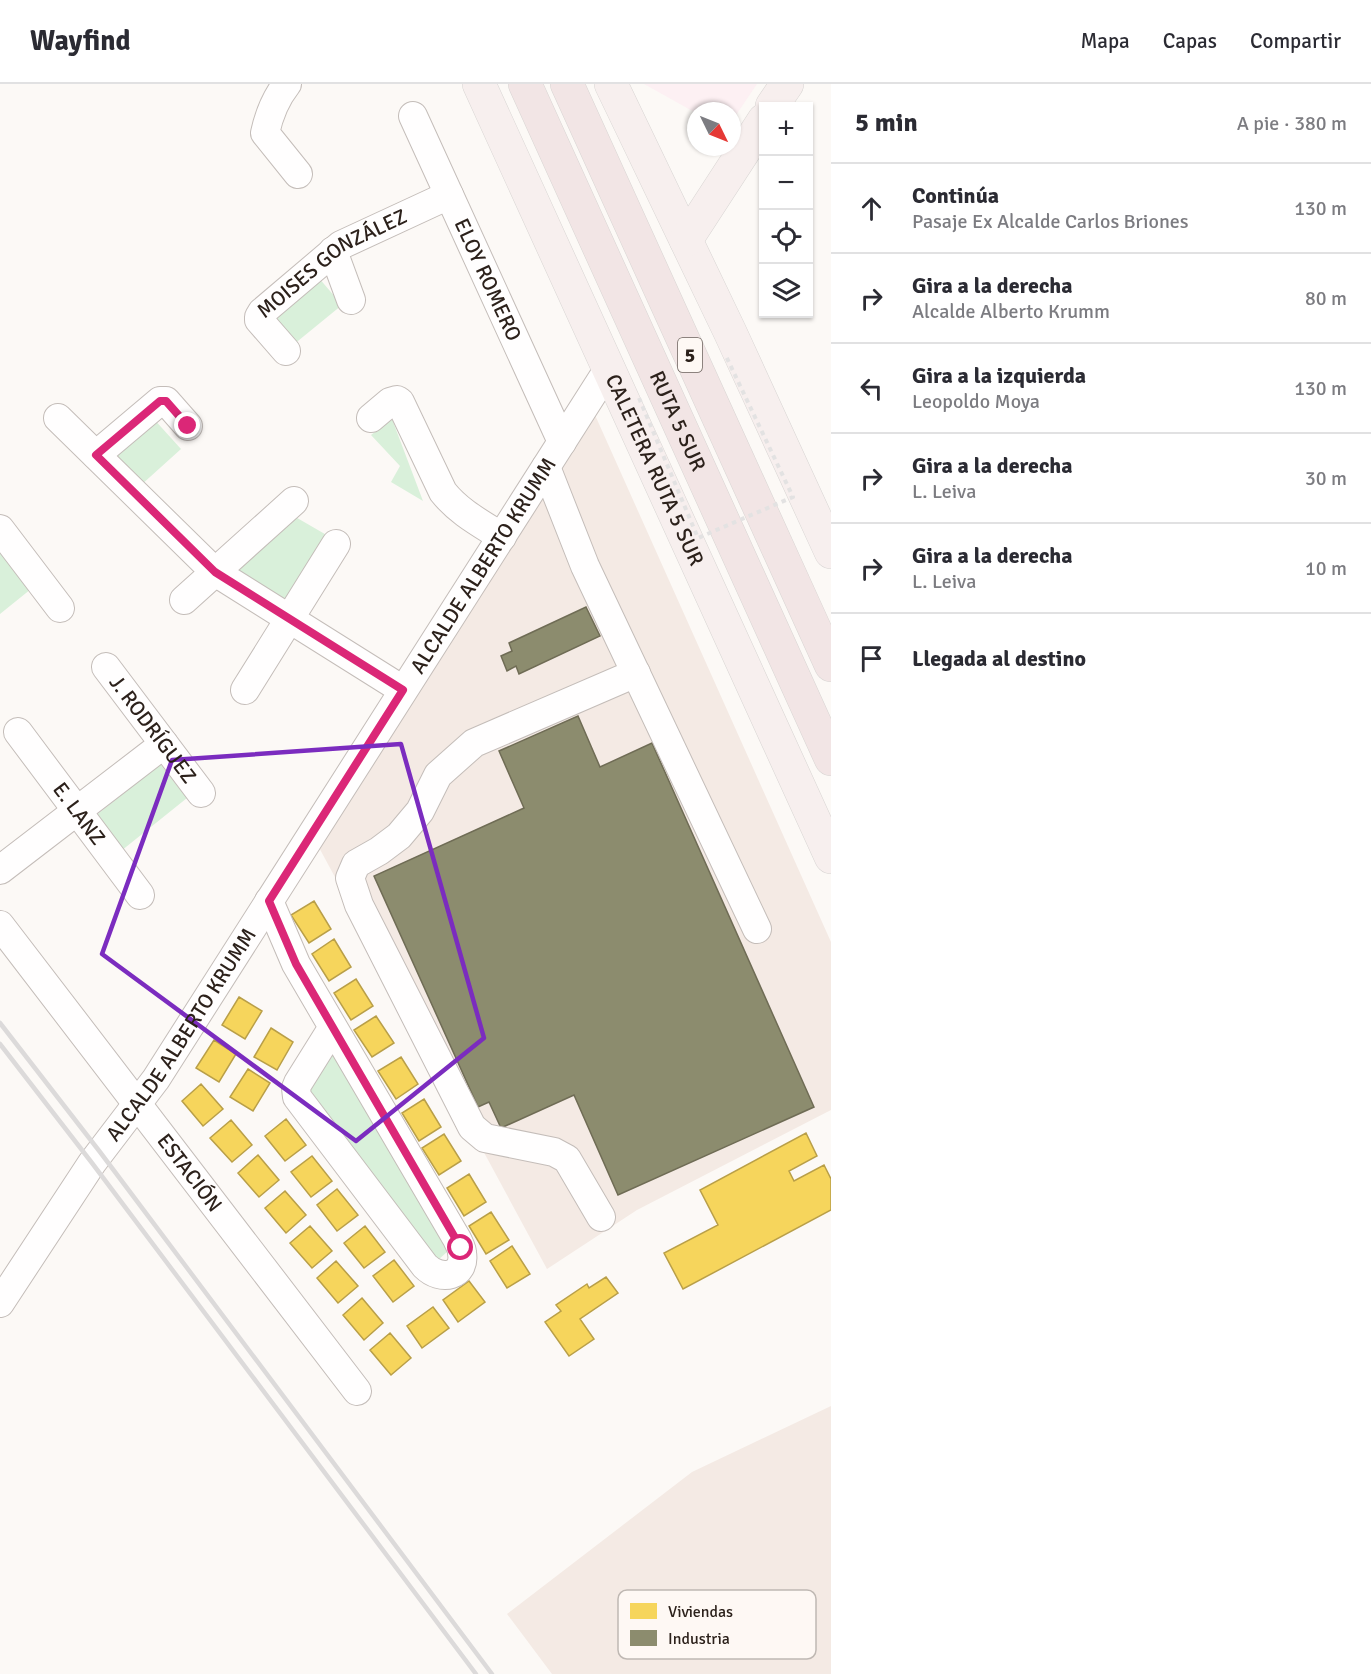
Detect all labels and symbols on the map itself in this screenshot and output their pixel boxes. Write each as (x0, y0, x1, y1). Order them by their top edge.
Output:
north arrow (687, 102, 741, 156)
street label: MOISES GONZÁLEZ (252, 203, 411, 324)
street label: ELOY ROMERO (449, 214, 527, 345)
road number: 5 (678, 338, 702, 372)
street label: RUTA 5 SUR (644, 367, 712, 475)
street label: CALETERA RUTA 5 SUR (600, 370, 710, 570)
route end (174, 412, 200, 438)
street label: ALCALDE ALBERTO KRUMM (405, 453, 562, 678)
street label: J. RODRÍGUEZ (104, 670, 202, 789)
street label: E. LANZ (47, 777, 111, 850)
street label: ALCALDE ALBERTO KRUMM (100, 923, 262, 1146)
street label: ESTACIÓN (152, 1128, 228, 1217)
route start (447, 1234, 473, 1260)
legend (618, 1590, 816, 1659)
text: Viviendas (668, 1602, 733, 1622)
text: Industria (668, 1629, 730, 1649)

